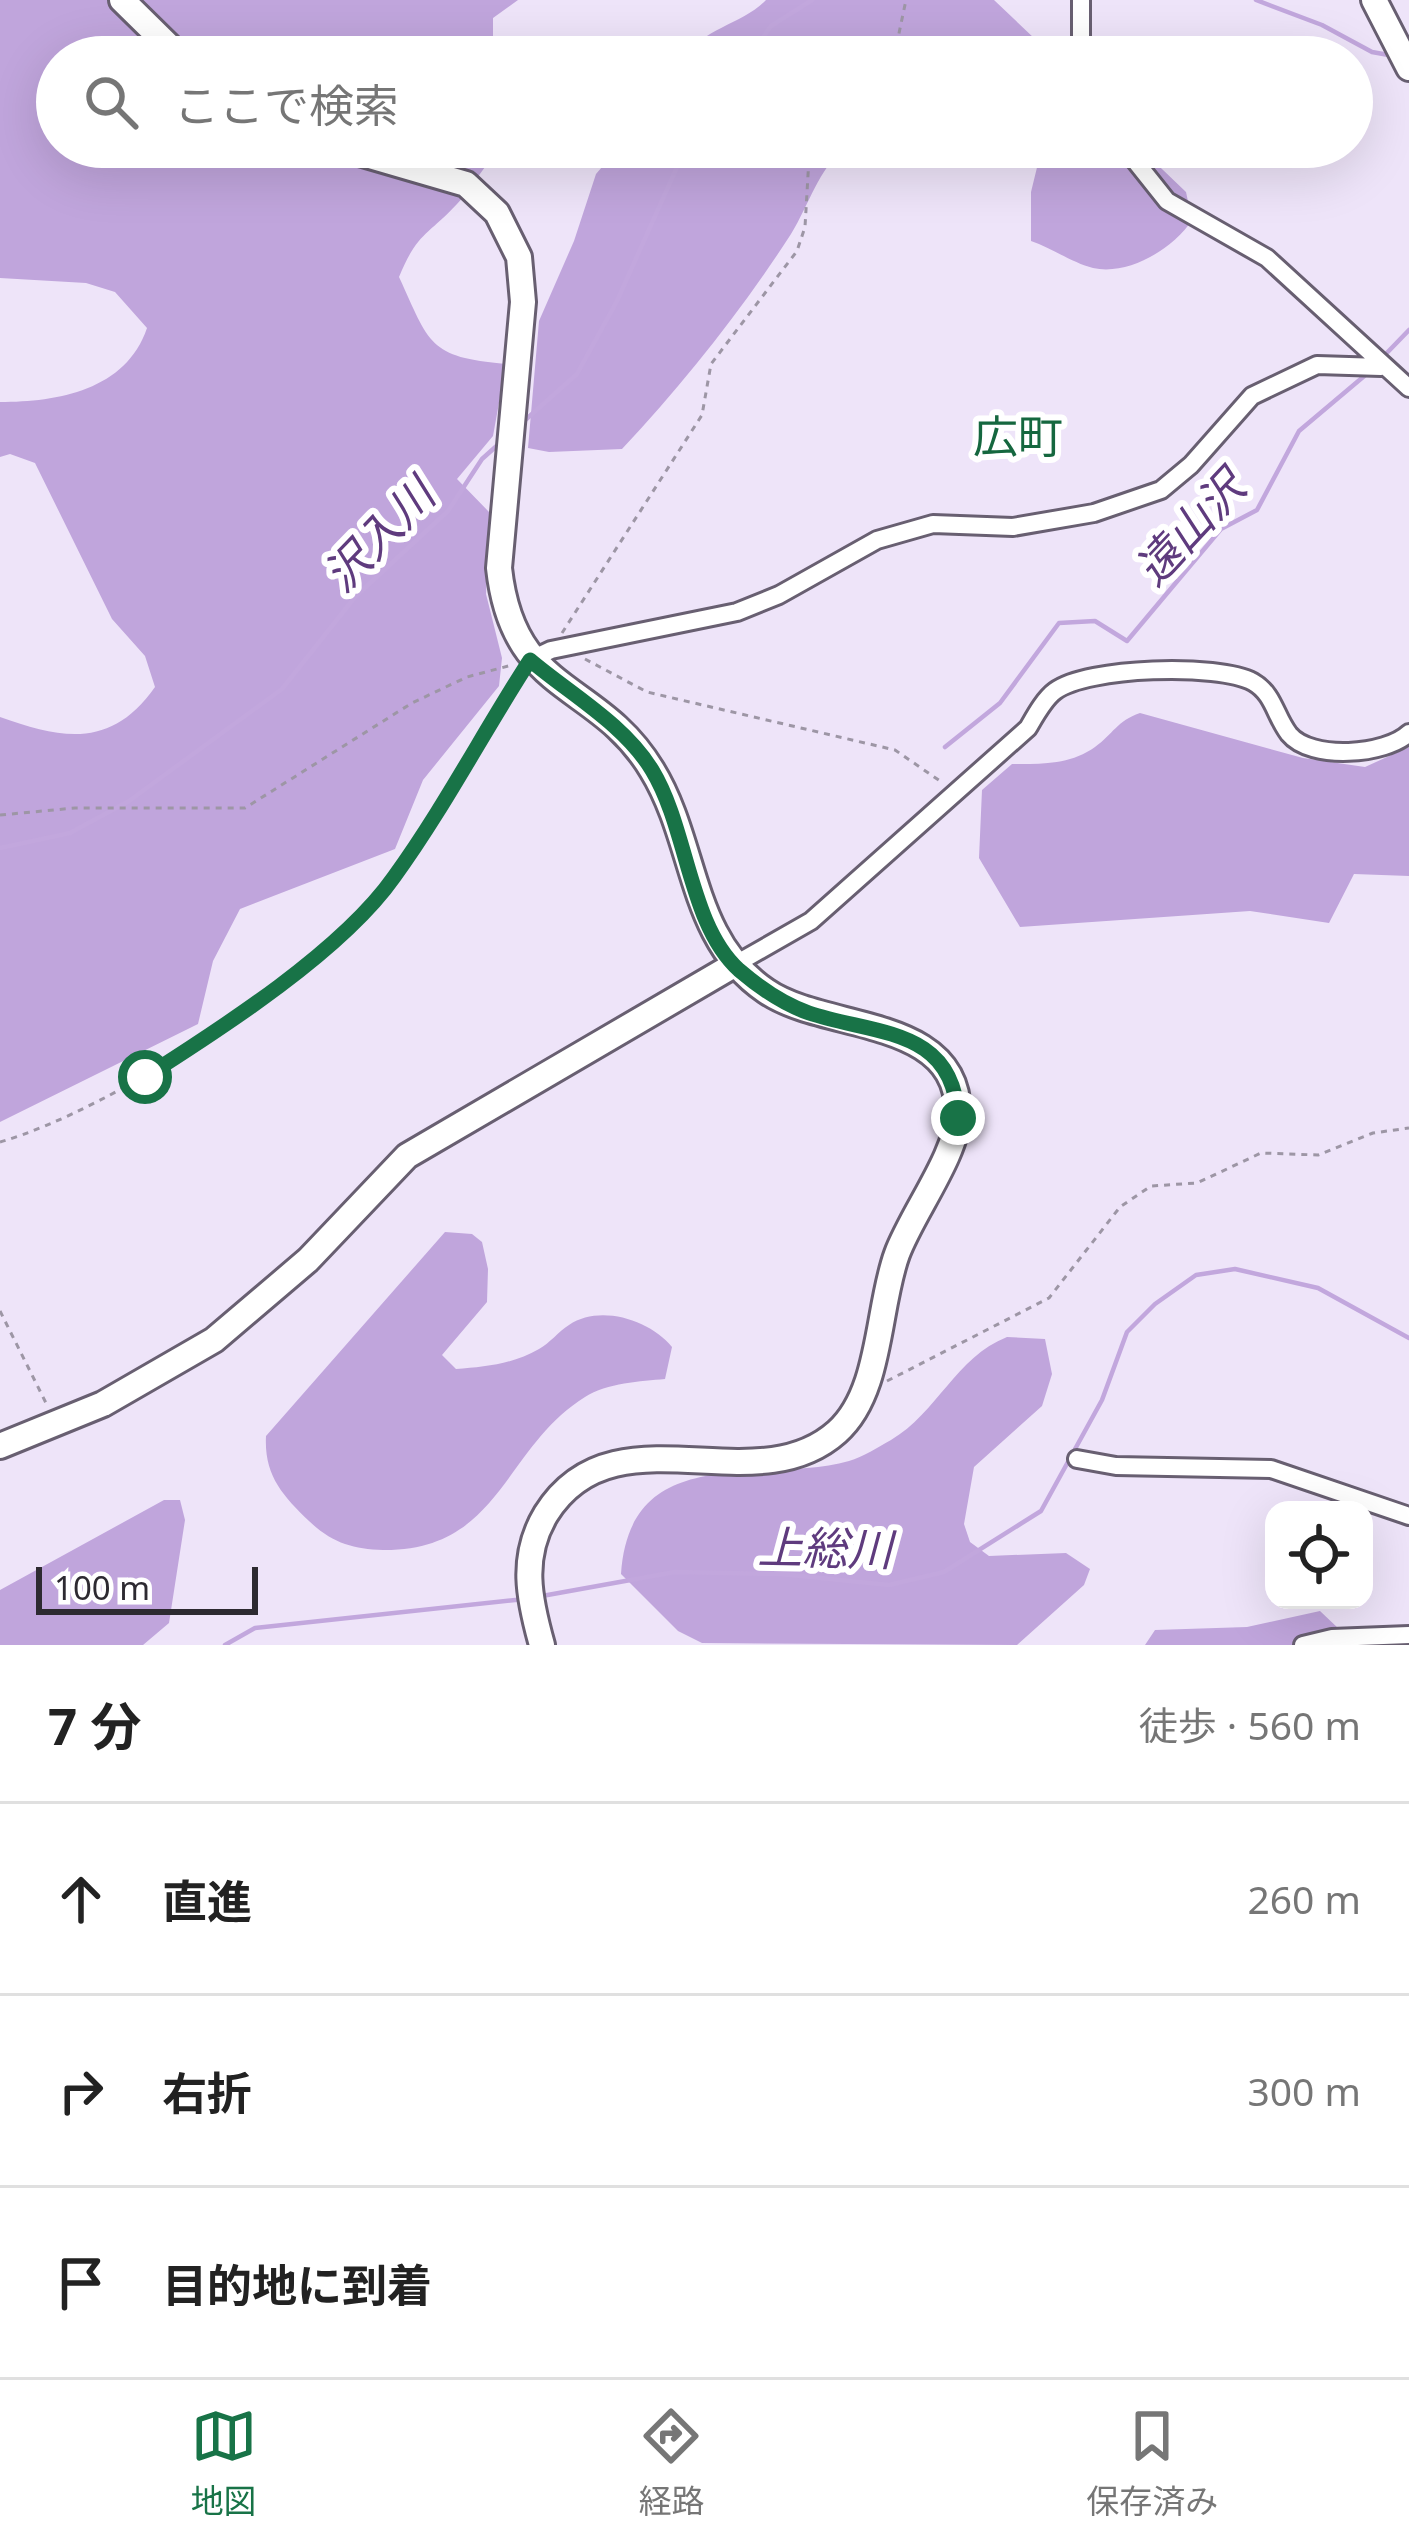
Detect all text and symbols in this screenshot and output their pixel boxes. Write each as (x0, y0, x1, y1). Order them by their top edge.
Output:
search box (36, 36, 1373, 168)
icon: search (78, 69, 144, 135)
text: ここで検索 (174, 74, 399, 135)
district label: 広町 (973, 405, 1063, 466)
water label: 遠山沢 (1121, 453, 1261, 597)
water label: 沢入川 (309, 461, 450, 604)
route start (118, 1050, 172, 1104)
route end (931, 1091, 985, 1145)
map controls (1265, 1501, 1373, 1609)
button: locate (1265, 1501, 1373, 1609)
water label: 上総川 (757, 1515, 897, 1579)
scale bar (36, 1561, 258, 1614)
text: 100 m (54, 1565, 150, 1610)
text: 7 分 (48, 1690, 141, 1760)
text: 徒歩 · 560 m (1139, 1698, 1361, 1751)
icon: ahead (48, 1866, 114, 1932)
text: 直進 (162, 1870, 252, 1931)
text: 260 m (1247, 1872, 1361, 1925)
icon: right (48, 2058, 114, 2124)
text: 右折 (162, 2062, 252, 2123)
text: 300 m (1247, 2064, 1361, 2117)
icon: arrive (48, 2250, 114, 2316)
text: 目的地に到着 (162, 2254, 432, 2315)
tab: 地図 (191, 2403, 257, 2523)
tab: 経路 (638, 2403, 704, 2523)
tab: 保存済み (1086, 2403, 1218, 2523)

